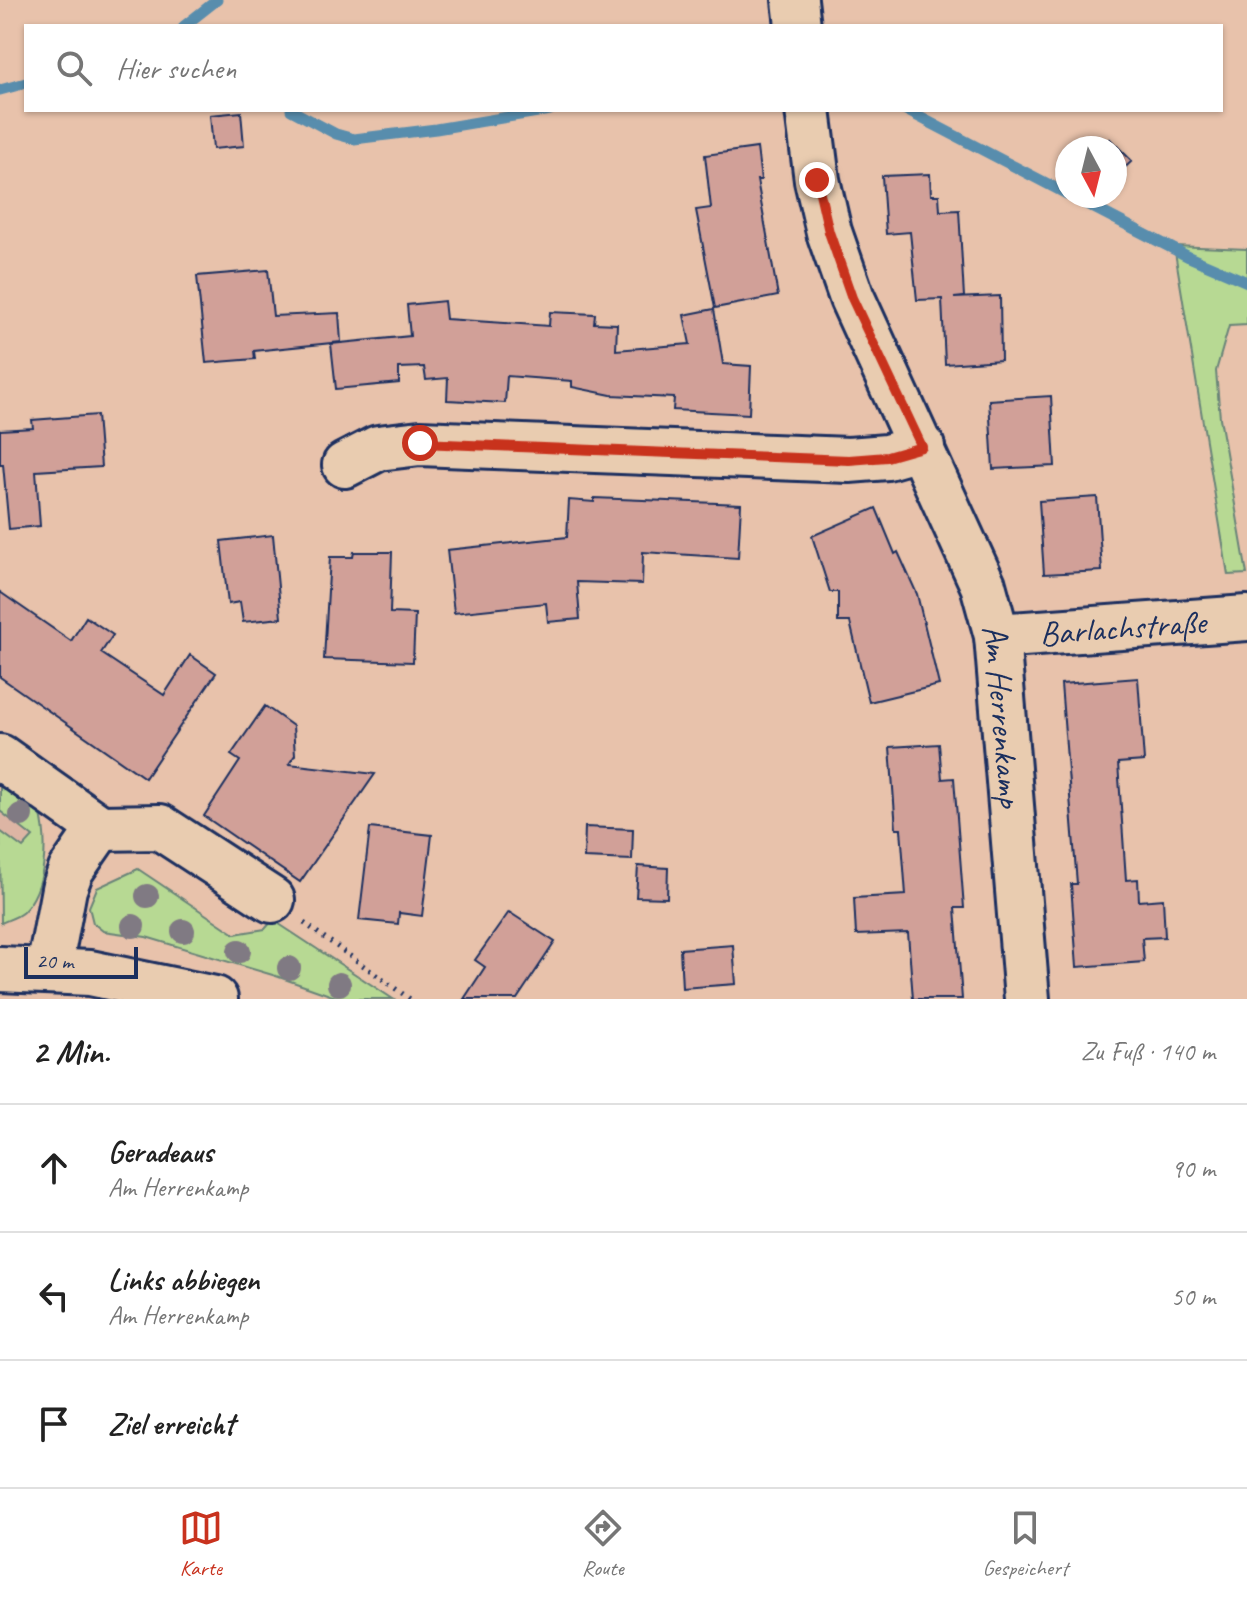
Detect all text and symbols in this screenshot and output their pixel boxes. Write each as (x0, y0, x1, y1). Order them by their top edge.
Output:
search box (24, 24, 1223, 112)
icon: search (52, 46, 96, 90)
text: Hier suchen (116, 49, 236, 87)
north arrow (1055, 136, 1127, 208)
route end (799, 162, 835, 198)
route start (402, 425, 438, 461)
street label: Barlachstraße (1038, 599, 1210, 654)
street label: Am Herrenkamp (973, 619, 1033, 811)
scale bar (24, 943, 138, 979)
text: 20 m (36, 947, 73, 975)
text: 2 Min. (32, 1030, 110, 1073)
text: Zu Fuß · 140 m (1081, 1035, 1215, 1068)
text: Geradeaus (108, 1133, 213, 1171)
icon: ahead (32, 1146, 76, 1190)
text: 90 m (1171, 1152, 1215, 1185)
text: Am Herrenkamp (108, 1171, 248, 1204)
text: Links abbiegen (108, 1261, 259, 1299)
icon: left (32, 1274, 76, 1318)
text: 50 m (1171, 1280, 1215, 1313)
text: Am Herrenkamp (108, 1299, 248, 1332)
icon: arrive (32, 1402, 76, 1446)
text: Ziel erreicht (108, 1405, 234, 1443)
tab: Karte (179, 1506, 223, 1582)
tab: Route (581, 1506, 625, 1582)
tab: Gespeichert (982, 1506, 1068, 1582)

